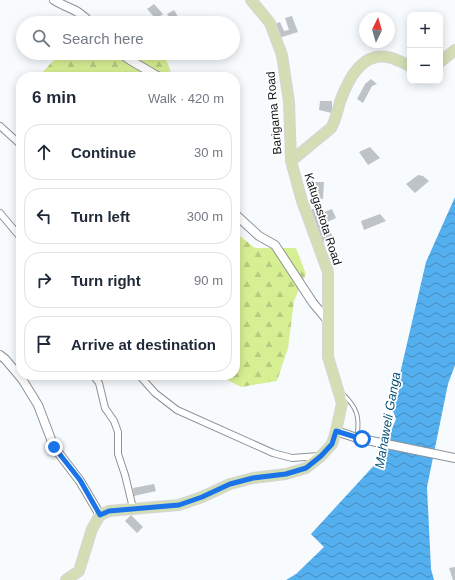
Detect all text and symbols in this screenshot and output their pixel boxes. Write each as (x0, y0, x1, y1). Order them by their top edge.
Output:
north arrow (359, 12, 395, 48)
map controls (407, 12, 443, 84)
button: + (407, 12, 443, 48)
search box (16, 16, 240, 60)
icon: search (30, 27, 52, 49)
text: Search here (62, 30, 144, 47)
button: − (407, 48, 443, 84)
street label: Barigama Road (263, 71, 285, 155)
text: 6 min (32, 88, 76, 107)
text: Walk · 420 m (148, 91, 224, 106)
icon: ahead (33, 141, 55, 163)
text: Continue (71, 144, 136, 161)
text: 30 m (194, 145, 223, 160)
street label: Katugastota Road (301, 171, 345, 267)
icon: left (33, 205, 55, 227)
text: Turn left (71, 208, 130, 225)
text: 300 m (187, 209, 223, 224)
icon: right (33, 269, 55, 291)
text: Turn right (71, 272, 141, 289)
text: 90 m (194, 273, 223, 288)
icon: arrive (33, 333, 55, 355)
text: Arrive at destination (71, 336, 216, 353)
water label: Mahaweli Ganga (372, 371, 403, 469)
route start (353, 430, 371, 448)
route end (45, 438, 63, 456)

